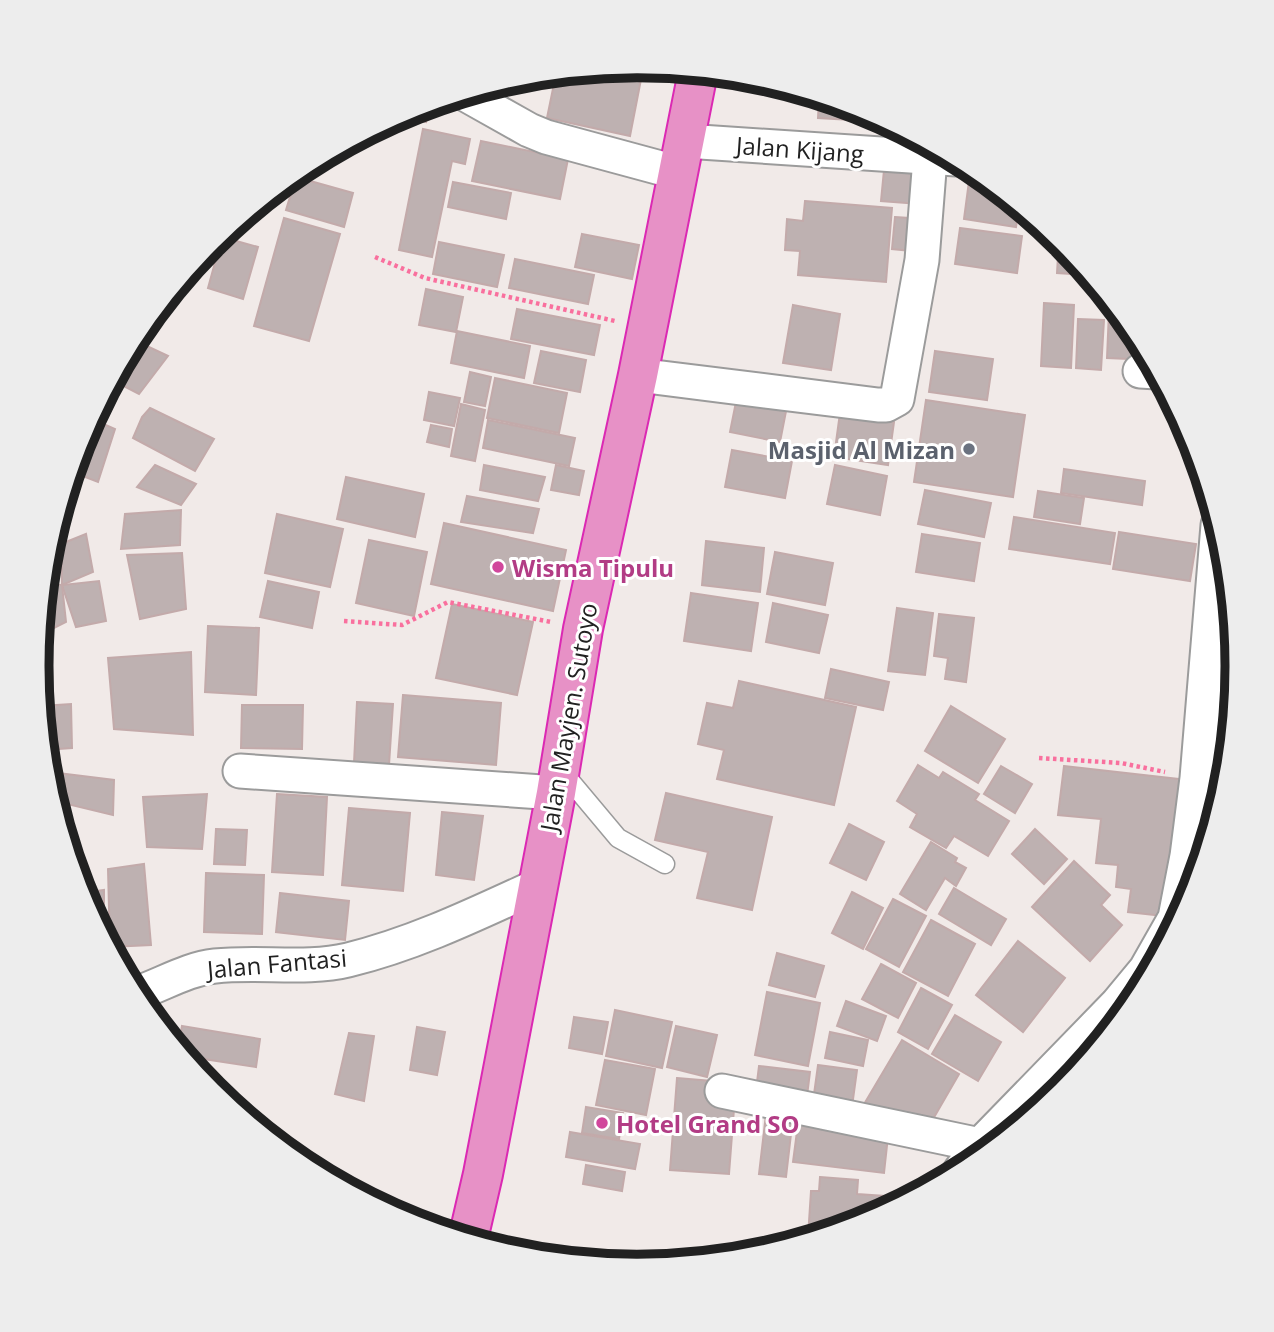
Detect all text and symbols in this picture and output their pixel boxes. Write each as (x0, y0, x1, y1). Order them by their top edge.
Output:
street label: Jalan Kijang (733, 128, 865, 170)
place label: Masjid Al Mizan (768, 433, 955, 466)
marker: Masjid Al Mizan (961, 441, 977, 457)
place label: Wisma Tipulu (512, 551, 674, 584)
marker: Wisma Tipulu (490, 559, 506, 575)
street label: Jalan Mayjen. Sutoyo (531, 600, 604, 836)
street label: Jalan Fantasi (204, 940, 348, 986)
place label: Hotel Grand SO (616, 1107, 800, 1140)
marker: Hotel Grand SO (594, 1115, 610, 1131)

